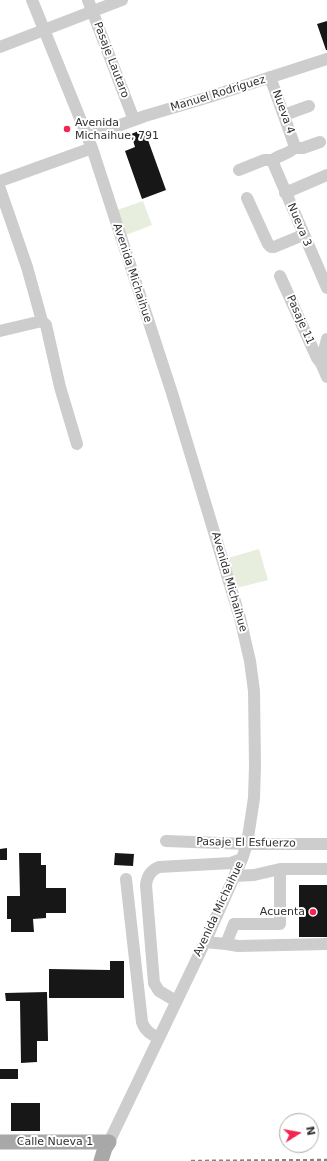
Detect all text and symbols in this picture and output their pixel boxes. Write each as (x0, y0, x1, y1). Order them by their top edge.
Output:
street label: Pasaje Lautaro (90, 20, 132, 100)
street label: Manuel Rodríguez (169, 73, 267, 115)
street label: Nueva 4 (269, 88, 297, 136)
place label: Avenida Michaihue, 791 (75, 116, 159, 142)
marker: Avenida Michaihue, 791 (62, 124, 72, 134)
street label: Nueva 3 (284, 201, 314, 249)
street label: Avenida Michaihue (110, 222, 154, 324)
street label: Pasaje 11 (283, 293, 317, 347)
street label: Avenida Michaihue (208, 530, 250, 634)
street label: Pasaje El Esfuerzo (196, 836, 296, 850)
street label: Avenida Michaihue (191, 859, 247, 959)
place label: Acuenta (260, 905, 305, 919)
marker: Acuenta (308, 907, 318, 917)
north arrow (279, 1113, 319, 1153)
text: N (303, 1125, 318, 1137)
street label: Calle Nueva 1 (17, 1135, 93, 1149)

